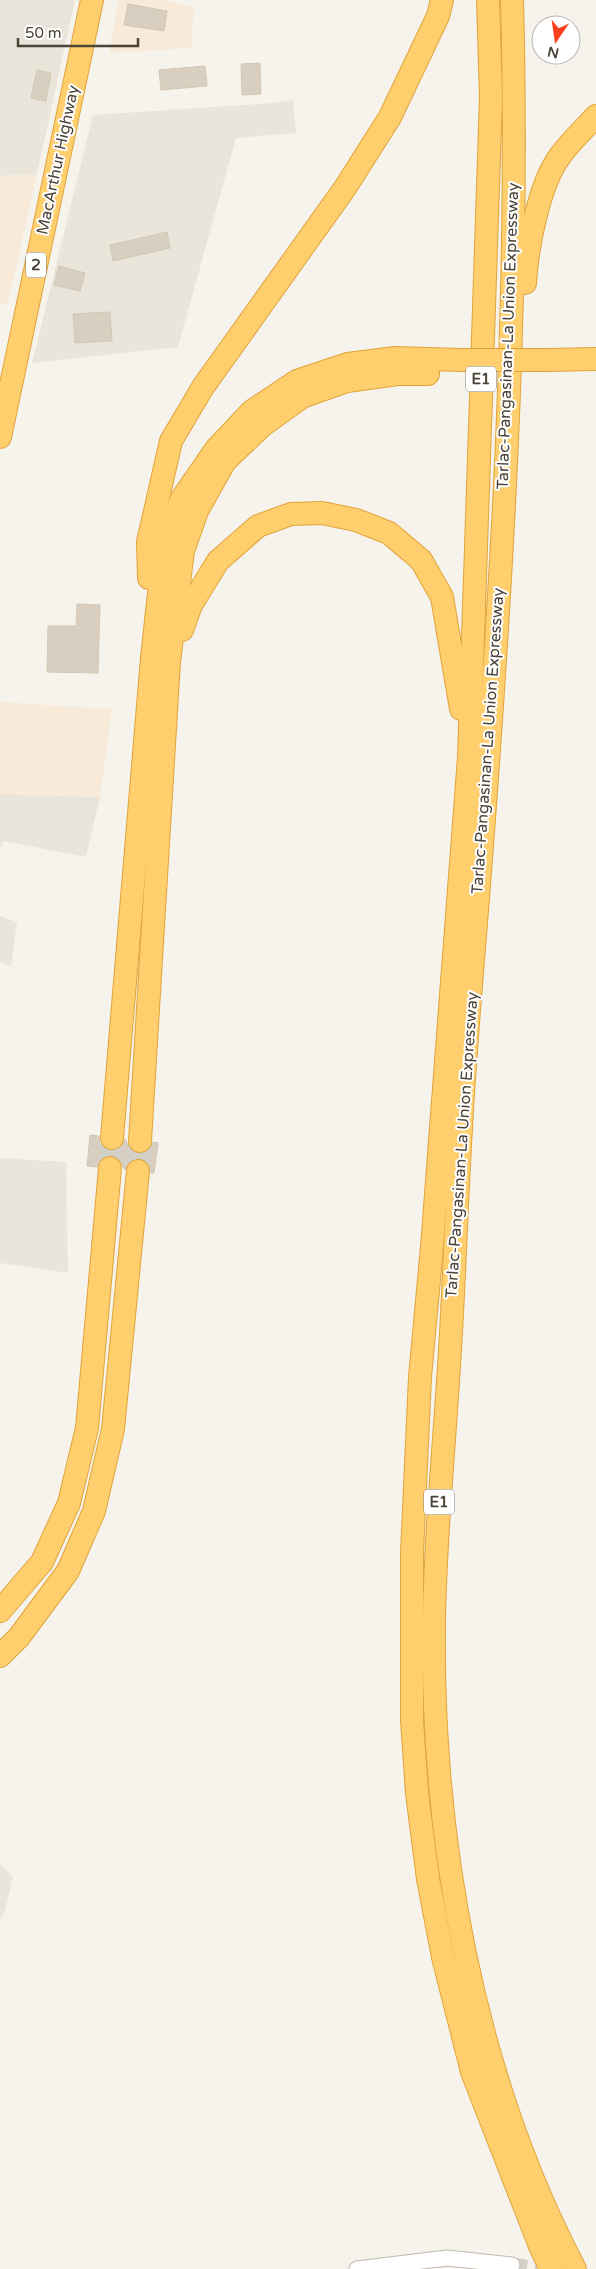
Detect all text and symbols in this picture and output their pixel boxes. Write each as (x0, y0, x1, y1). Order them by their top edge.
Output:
scale bar (18, 15, 138, 47)
north arrow (531, 15, 581, 65)
text: 50 m (25, 24, 62, 42)
text: N (546, 43, 561, 62)
street label: MacArthur Highway (32, 83, 84, 237)
street label: Tarlac-Pangasinan-La Union Expressway (493, 182, 523, 490)
road number: 2 (26, 252, 46, 278)
road number: E1 (466, 366, 496, 392)
street label: Tarlac-Pangasinan-La Union Expressway (467, 587, 509, 895)
street label: Tarlac-Pangasinan-La Union Expressway (441, 991, 483, 1299)
road number: E1 (424, 1490, 454, 1514)

